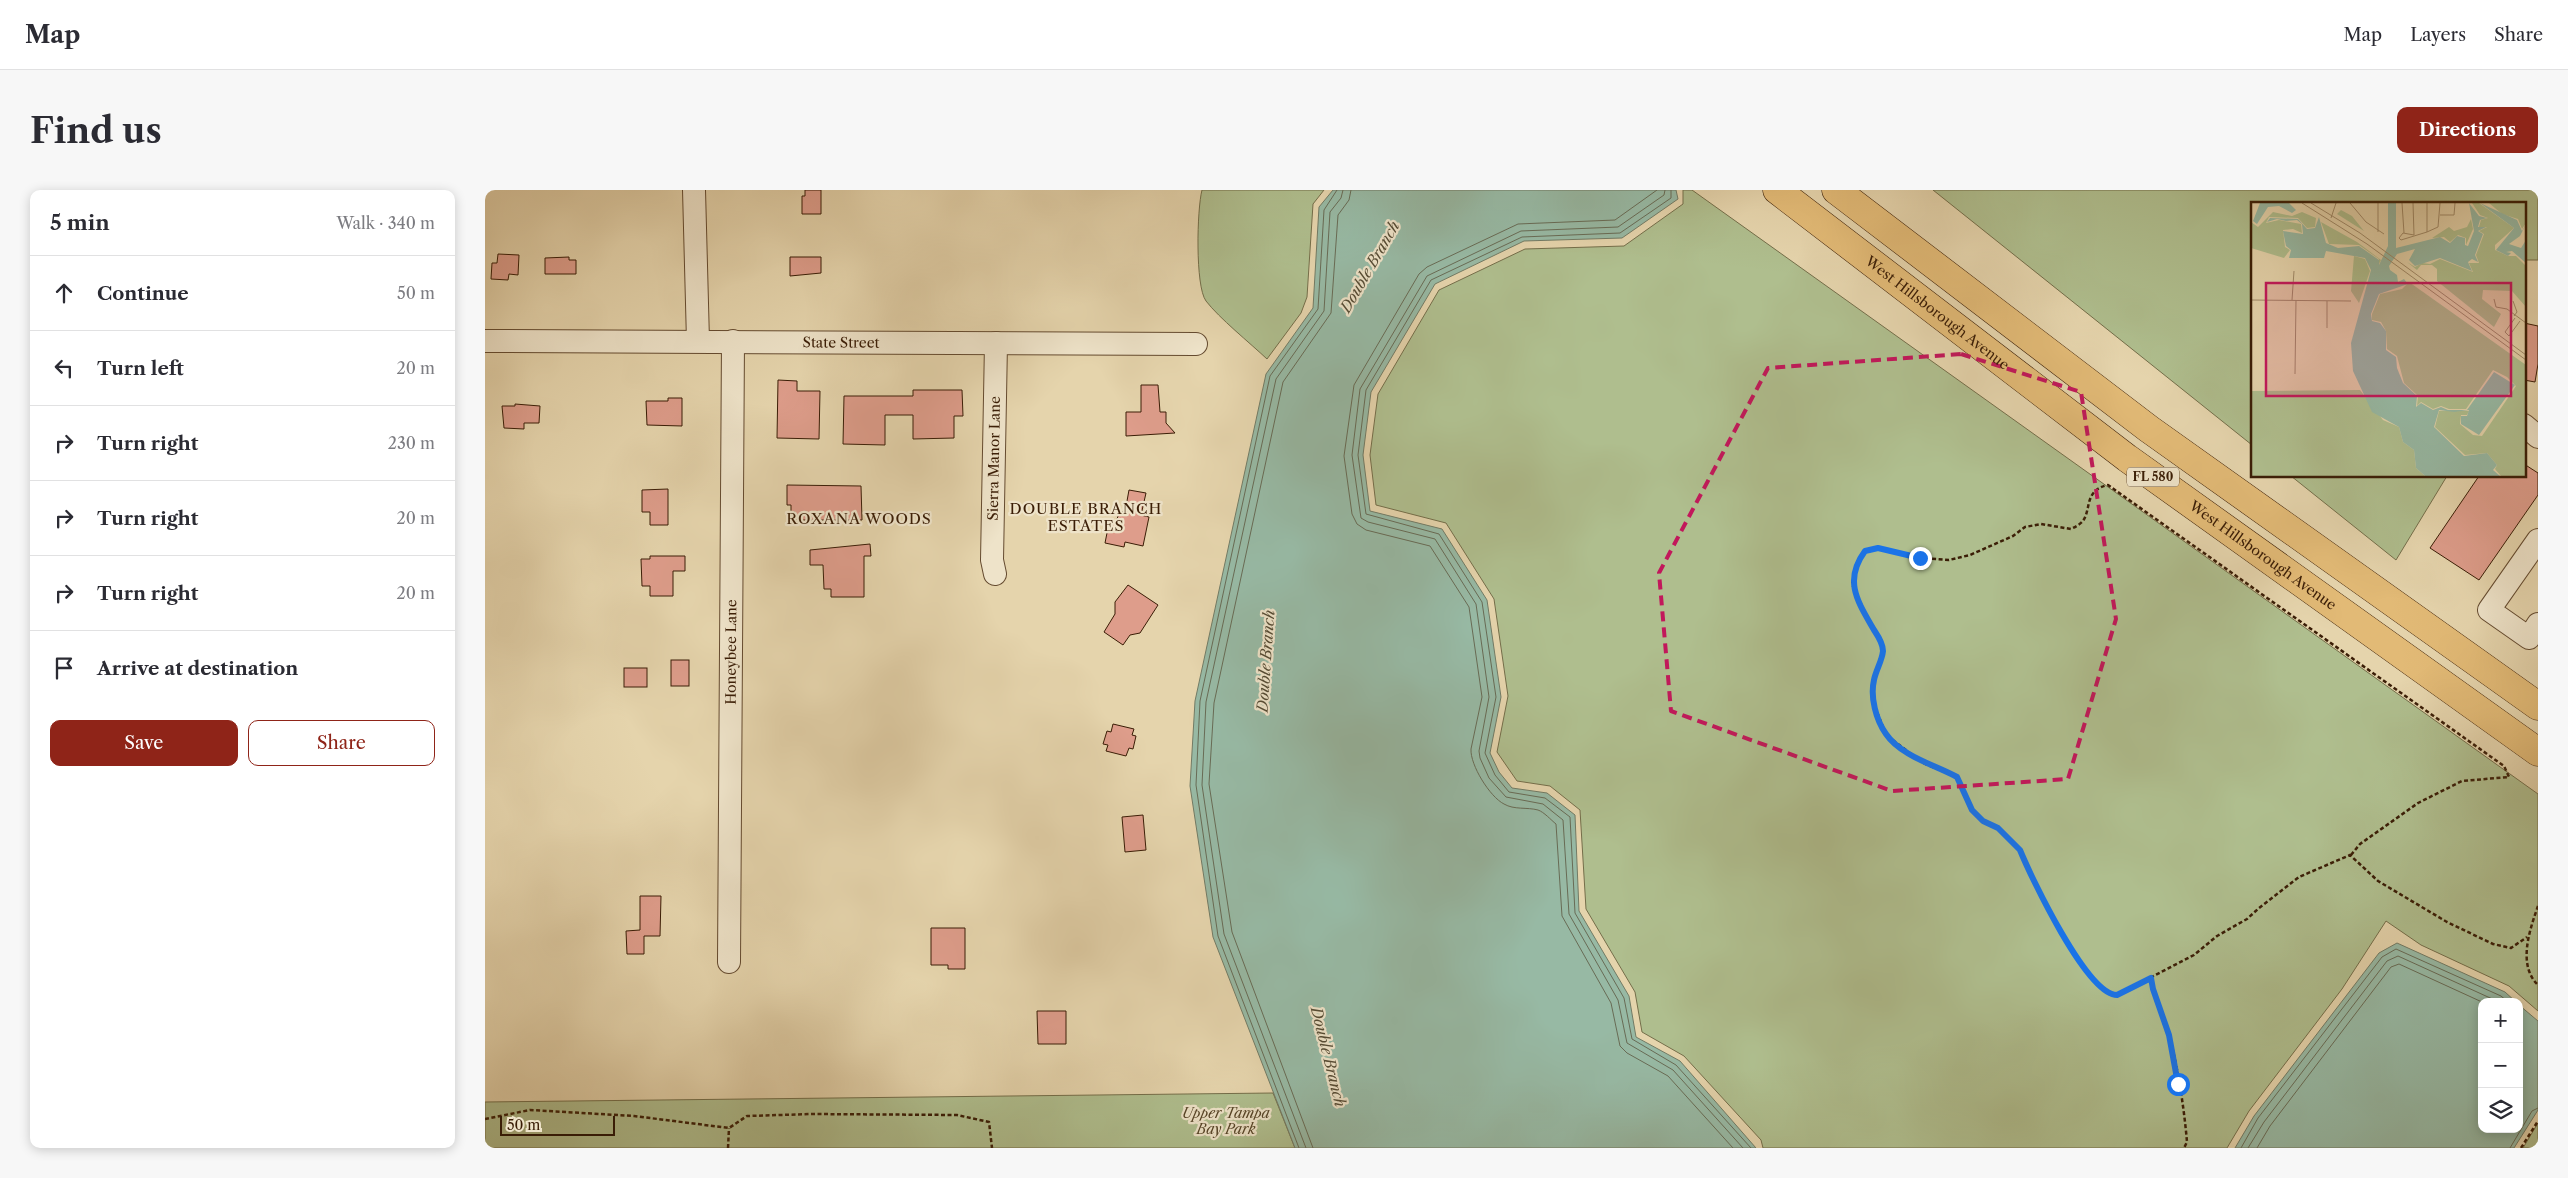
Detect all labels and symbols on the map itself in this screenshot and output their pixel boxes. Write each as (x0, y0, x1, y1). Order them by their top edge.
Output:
inset map (2251, 202, 2525, 478)
water label: Double Branch (1335, 218, 1403, 317)
street label: West Hillsborough Avenue (1861, 251, 2013, 374)
street label: State Street (802, 333, 880, 352)
street label: Sierra Manor Lane (984, 396, 1004, 521)
road number: FL 580 (2127, 468, 2179, 486)
street label: West Hillsborough Avenue (2185, 496, 2340, 614)
district label: DOUBLE BRANCH ESTATES (1010, 499, 1162, 535)
district label: ROXANA WOODS (786, 509, 932, 528)
route end (1909, 547, 1932, 570)
street label: Honeybee Lane (722, 599, 740, 705)
water label: Double Branch (1252, 609, 1279, 714)
water label: Double Branch (1307, 1004, 1350, 1109)
route start (2167, 1073, 2190, 1096)
park label: Upper Tampa Bay Park (1182, 1104, 1271, 1138)
scale bar (500, 1113, 615, 1136)

